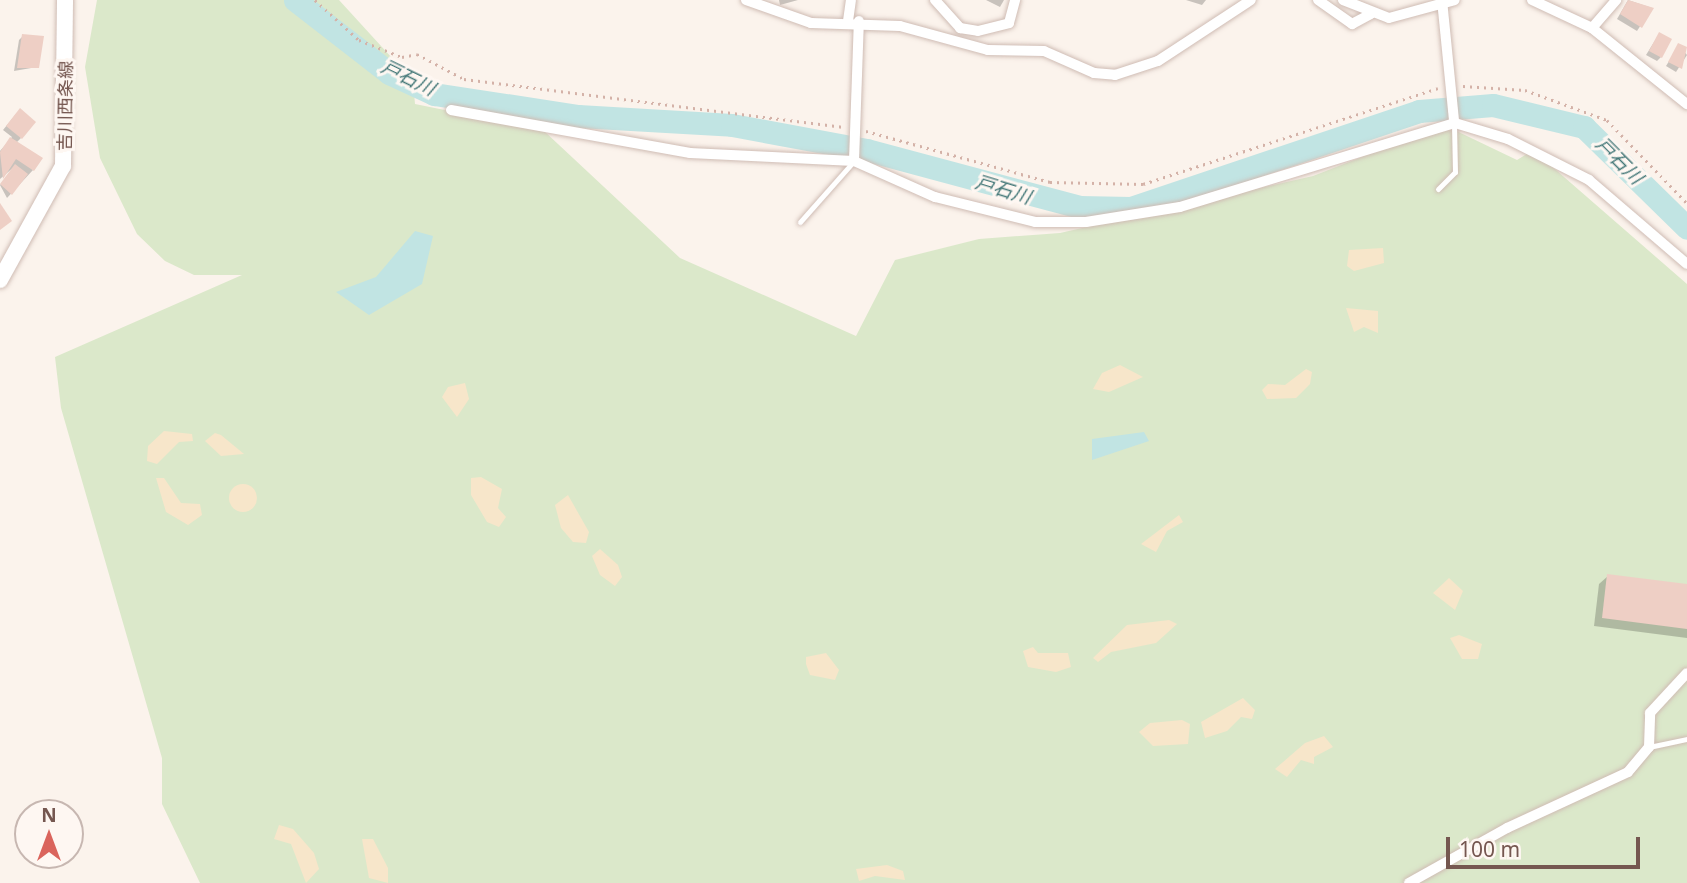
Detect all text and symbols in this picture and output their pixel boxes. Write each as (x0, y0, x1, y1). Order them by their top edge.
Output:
water label: 戸石川 (377, 55, 439, 101)
street label: 吉川西条線 (53, 61, 77, 151)
water label: 戸石川 (1591, 133, 1647, 189)
water label: 戸石川 (972, 171, 1034, 209)
north arrow (14, 799, 84, 869)
text: N (41, 802, 57, 828)
scale bar (1449, 824, 1643, 868)
text: 100 m (1459, 835, 1520, 863)

